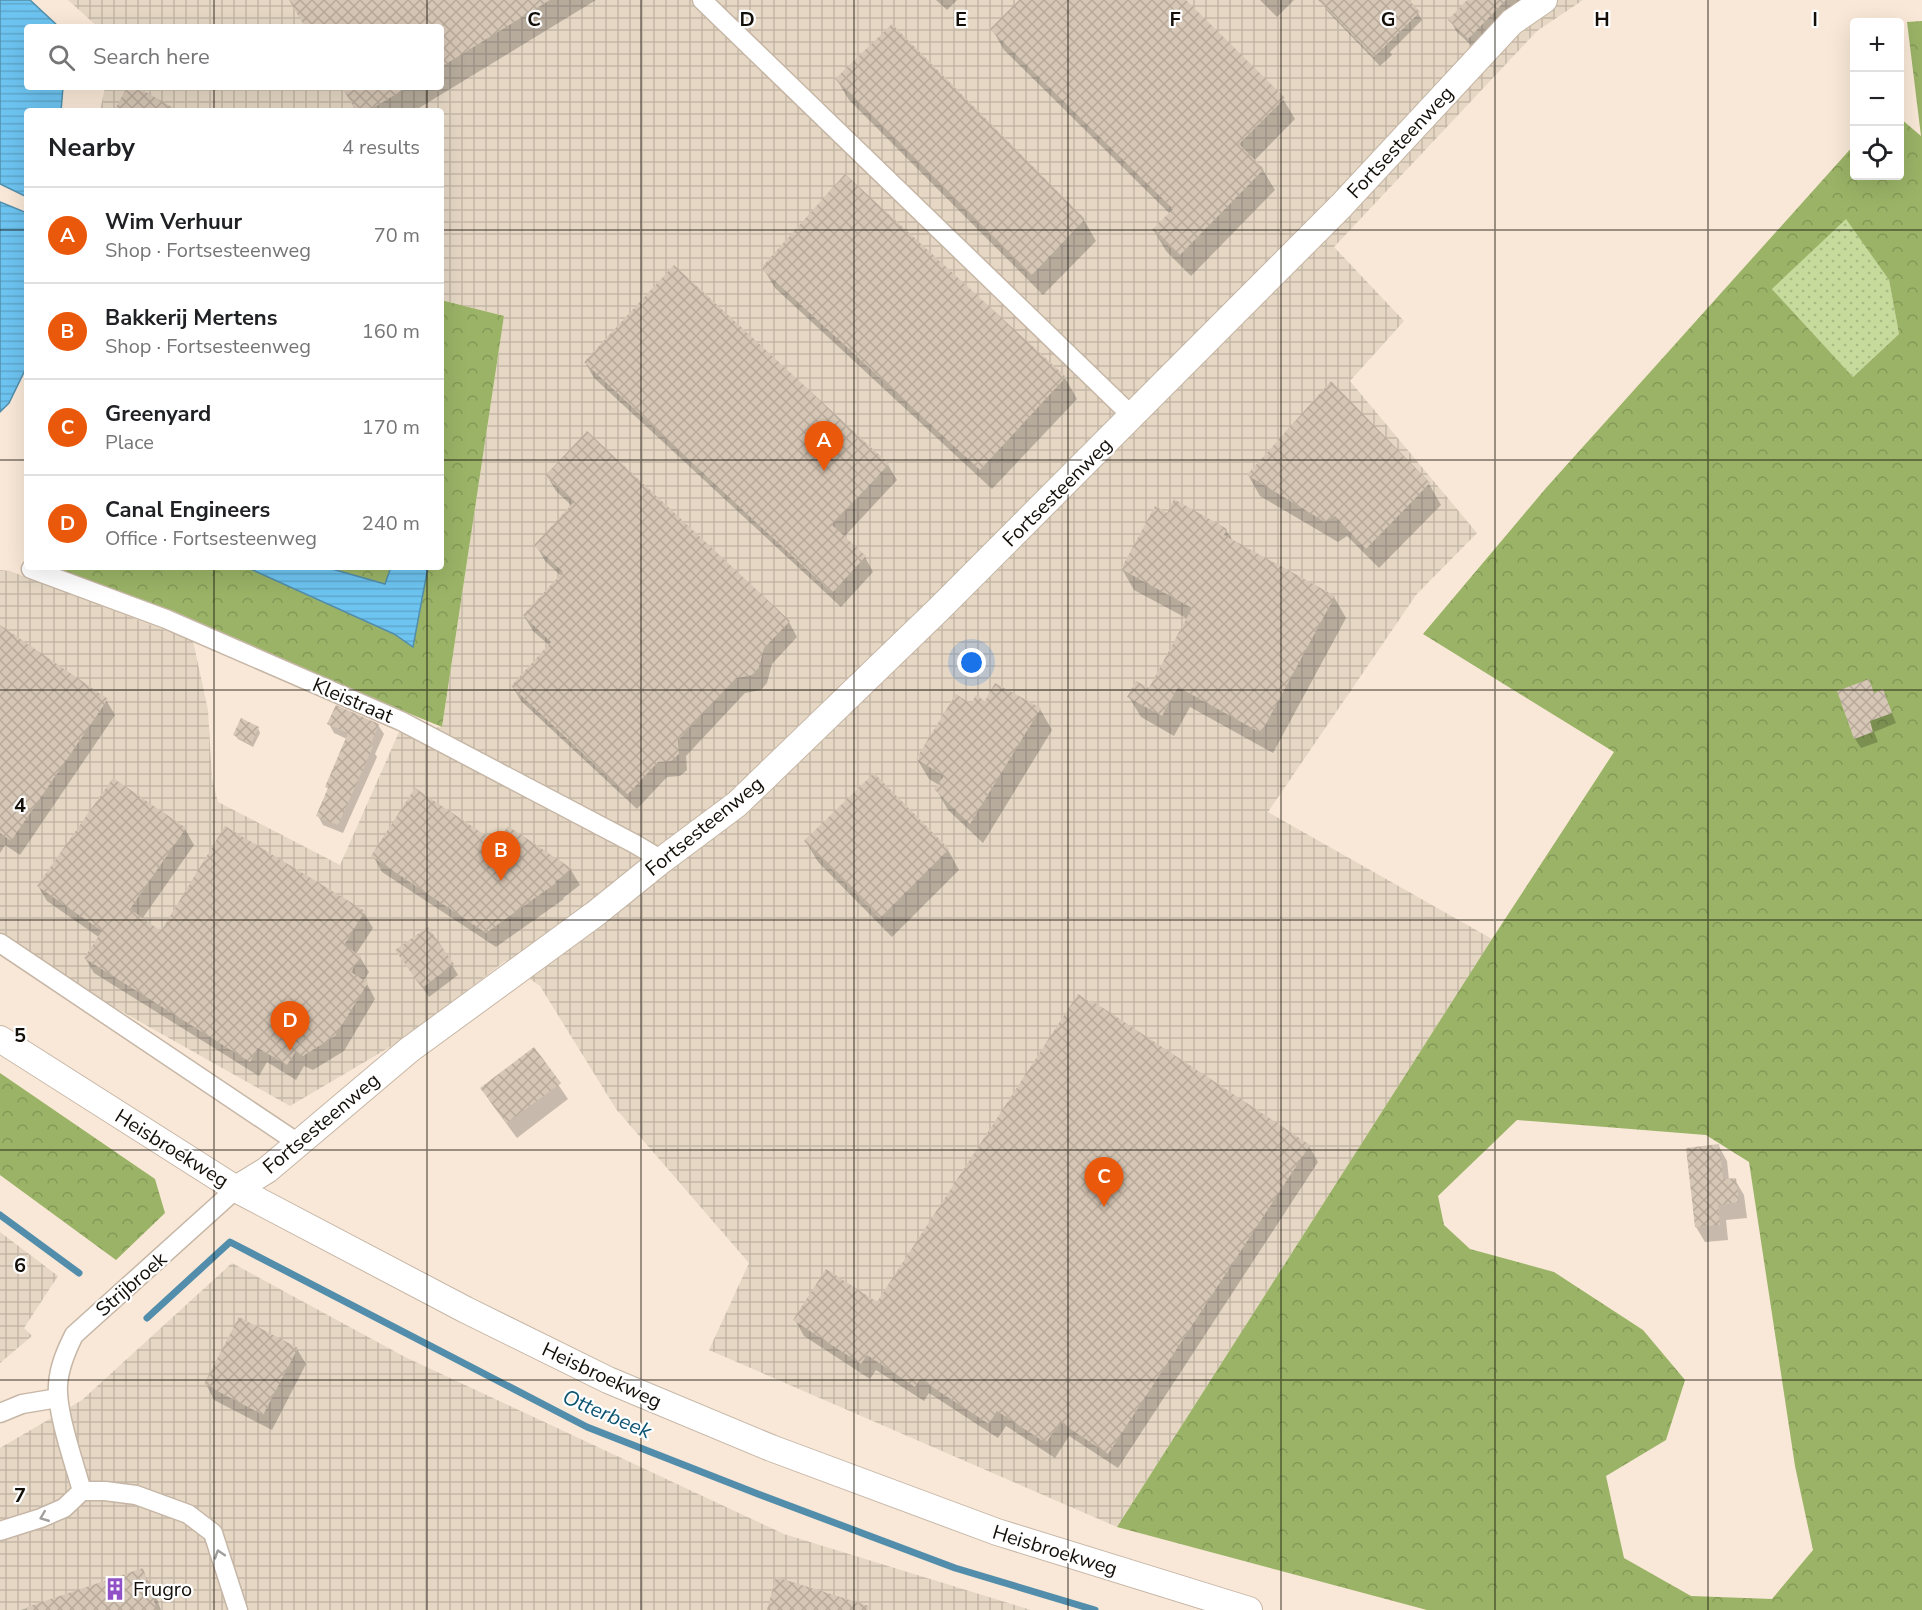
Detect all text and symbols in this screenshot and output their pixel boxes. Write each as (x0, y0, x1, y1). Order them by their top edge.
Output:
text: C (527, 6, 541, 33)
text: D (739, 6, 755, 33)
text: E (955, 6, 967, 33)
text: F (1169, 6, 1181, 33)
text: G (1381, 6, 1395, 33)
text: H (1594, 6, 1610, 33)
text: I (1812, 6, 1818, 33)
map controls (1850, 18, 1904, 180)
button: + (1850, 18, 1904, 72)
search box (24, 24, 444, 90)
icon: search (45, 41, 78, 74)
text: Search here (93, 42, 210, 72)
button: − (1850, 72, 1904, 126)
street label: Fortsesteenweg (1341, 80, 1460, 204)
button: locate (1850, 126, 1904, 180)
text: Nearby (48, 130, 135, 165)
text: 4 results (342, 134, 420, 161)
text: Wim Verhuur (105, 207, 242, 237)
text: A (60, 222, 75, 249)
text: 70 m (374, 222, 420, 249)
text: Shop · Fortsesteenweg (105, 237, 311, 264)
text: Bakkerij Mertens (105, 303, 277, 333)
text: B (61, 318, 74, 345)
text: 160 m (362, 318, 420, 345)
text: Shop · Fortsesteenweg (105, 333, 311, 360)
text: Greenyard (105, 399, 211, 429)
text: C (61, 414, 74, 441)
text: 170 m (362, 414, 420, 441)
pin: A (804, 422, 844, 471)
text: Place (105, 429, 154, 456)
street label: Fortsesteenweg (997, 432, 1118, 553)
text: Canal Engineers (105, 495, 270, 525)
text: D (60, 510, 75, 537)
text: 240 m (362, 510, 420, 537)
text: Office · Fortsesteenweg (105, 525, 317, 552)
your location (957, 648, 986, 677)
street label: Kleistraat (308, 671, 398, 730)
street label: Fortsesteenweg (640, 770, 769, 882)
text: 4 (14, 792, 26, 819)
pin: B (482, 832, 520, 881)
pin: D (270, 1002, 310, 1051)
text: 5 (14, 1022, 26, 1049)
street label: Fortsesteenweg (257, 1067, 385, 1180)
street label: Heisbroekweg (110, 1103, 234, 1194)
pin: C (1084, 1158, 1124, 1207)
street label: Strijbroek (90, 1245, 173, 1323)
text: 6 (14, 1252, 26, 1279)
street label: Heisbroekweg (537, 1336, 666, 1415)
water label: Otterbeek (558, 1383, 656, 1445)
text: 7 (14, 1482, 26, 1509)
one-way arrow (39, 1510, 50, 1522)
street label: Heisbroekweg (989, 1519, 1121, 1582)
one-way arrow (214, 1549, 227, 1560)
building icon: Frugro (102, 1576, 128, 1602)
place label: Frugro (133, 1576, 192, 1603)

